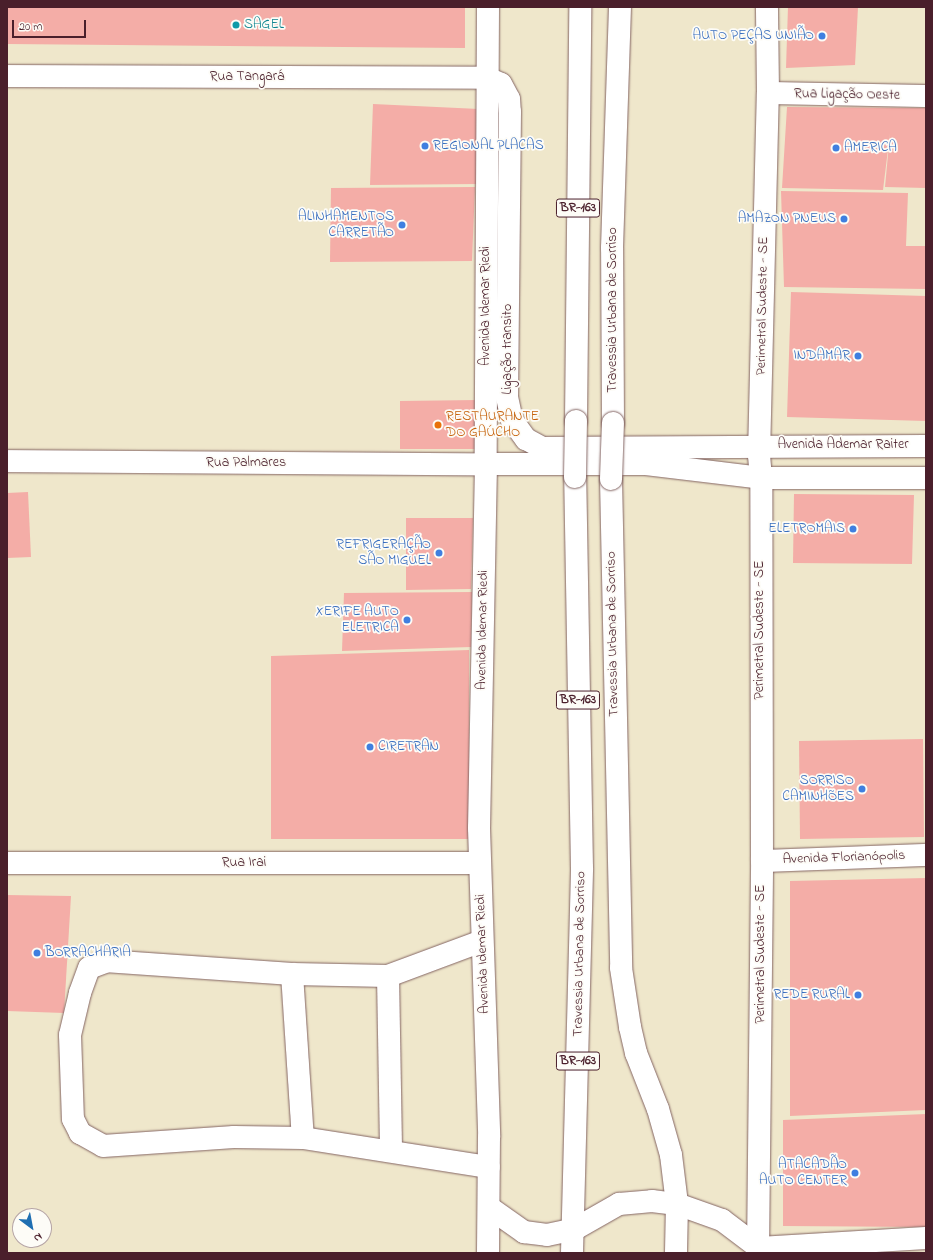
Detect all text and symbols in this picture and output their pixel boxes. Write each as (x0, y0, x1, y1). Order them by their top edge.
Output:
scale bar (14, 12, 88, 38)
place label: SAGEL (244, 17, 284, 33)
text: 20 m (19, 18, 42, 36)
marker: SAGEL (231, 20, 241, 30)
place label: AUTO PEÇAS UNIÃO (693, 28, 814, 44)
marker: AUTO PEÇAS UNIÃO (817, 31, 827, 41)
street label: Rua Tangará (210, 69, 284, 85)
street label: Rua Ligação Oeste (794, 86, 900, 104)
place label: REGIONAL PLACAS (433, 138, 544, 154)
place label: AMERICA (844, 140, 897, 156)
marker: REGIONAL PLACAS (420, 141, 430, 151)
marker: AMERICA (831, 143, 841, 153)
road number: BR-163 (555, 197, 601, 219)
place label: ALINHAMENTOS CARRETÃO (298, 209, 394, 242)
place label: AMAZON PNEUS (738, 211, 836, 227)
marker: AMAZON PNEUS (839, 214, 849, 224)
marker: ALINHAMENTOS CARRETÃO (397, 220, 407, 230)
street label: Travessia Urbana de Sorriso (605, 227, 621, 393)
street label: Perimetral Sudeste - SE (753, 236, 773, 376)
street label: Avenida Idemar Riedi (478, 246, 494, 366)
street label: Ligação transito (500, 304, 516, 394)
place label: INDAMAR (793, 348, 850, 364)
marker: INDAMAR (853, 351, 863, 361)
place label: RESTAURANTE DO GAÚCHO (446, 409, 539, 442)
marker: RESTAURANTE DO GAÚCHO (433, 420, 443, 430)
street label: Avenida Ademar Raiter (777, 437, 909, 453)
street label: Rua Palmares (206, 455, 286, 471)
place label: ELETROMAIS (768, 521, 845, 537)
marker: ELETROMAIS (848, 524, 858, 534)
place label: REFRIGERAÇÃO SÃO MIGUEL (336, 537, 431, 570)
marker: REFRIGERAÇÃO SÃO MIGUEL (434, 548, 444, 558)
street label: Travessia Urbana de Sorriso (603, 551, 623, 717)
street label: Perimetral Sudeste - SE (752, 561, 768, 699)
street label: Avenida Idemar Riedi (474, 570, 492, 690)
place label: XERIFE AUTO ELETRICA (316, 604, 399, 636)
marker: XERIFE AUTO ELETRICA (402, 615, 412, 625)
road number: BR-163 (555, 689, 601, 711)
place label: CIRETRAN (378, 739, 439, 755)
marker: CIRETRAN (365, 742, 375, 752)
place label: SORRISO CAMINHÕES (782, 773, 854, 806)
marker: SORRISO CAMINHÕES (857, 784, 867, 794)
street label: Avenida Florianópolis (782, 847, 906, 869)
street label: Rua Irai (222, 855, 266, 871)
street label: Travessia Urbana de Sorriso (570, 871, 590, 1037)
street label: Perimetral Sudeste - SE (753, 885, 769, 1023)
street label: Avenida Idemar Riedi (473, 894, 493, 1014)
place label: BORRACHARIA (45, 945, 131, 961)
marker: BORRACHARIA (32, 948, 42, 958)
place label: REDE RURAL (773, 987, 850, 1003)
marker: REDE RURAL (853, 990, 863, 1000)
road number: BR-163 (555, 1050, 601, 1072)
place label: ATACADÃO AUTO CENTER (759, 1157, 847, 1190)
marker: ATACADÃO AUTO CENTER (850, 1168, 860, 1178)
north arrow (12, 1208, 52, 1248)
text: N (30, 1229, 45, 1246)

